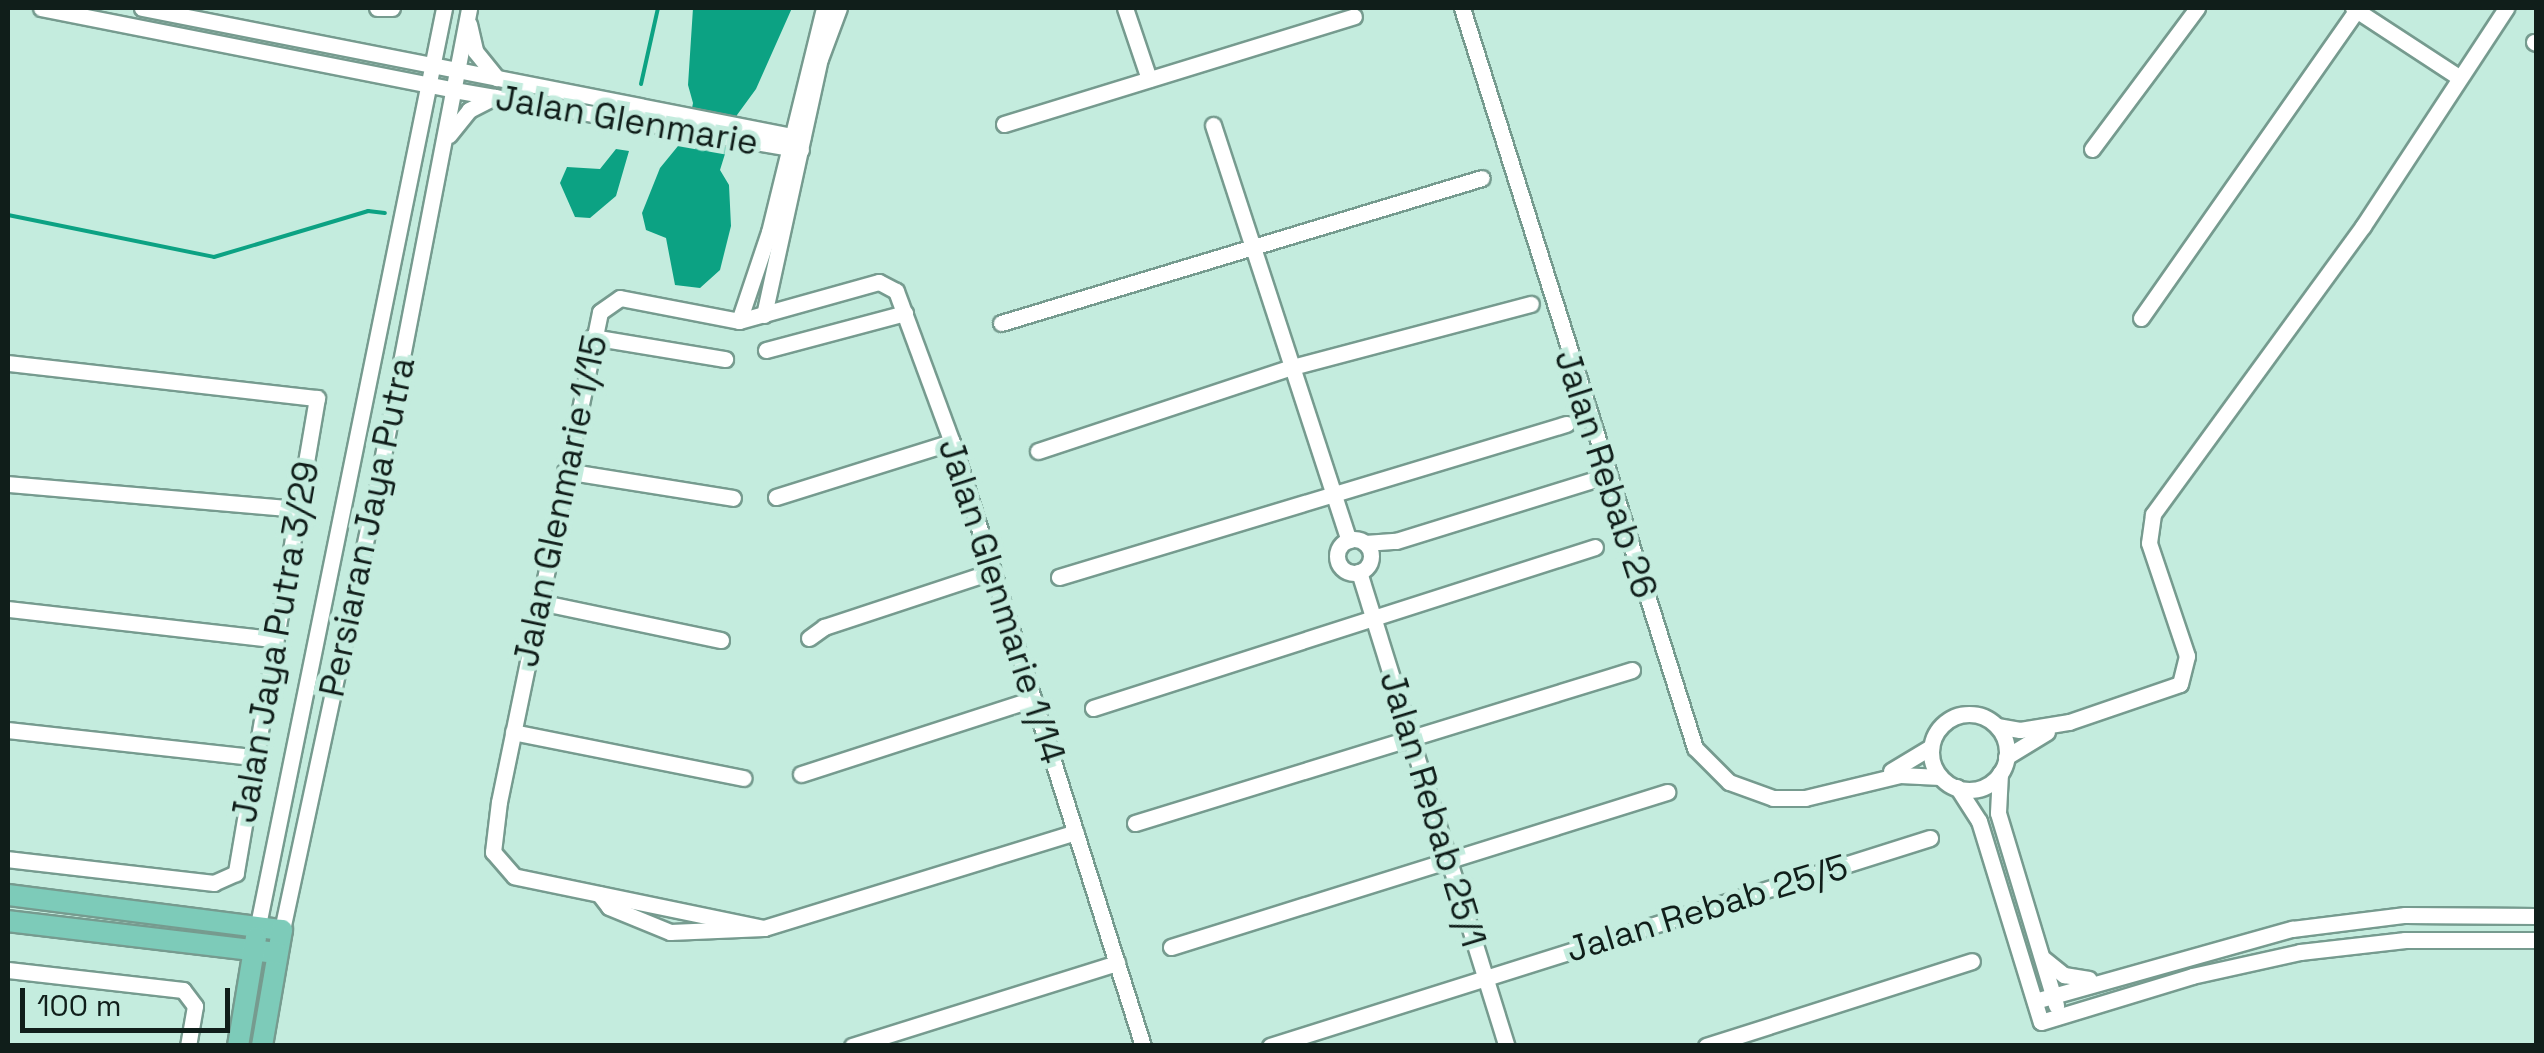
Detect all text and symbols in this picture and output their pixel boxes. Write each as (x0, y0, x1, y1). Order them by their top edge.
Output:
street label: Jalan Glenmarie (493, 76, 761, 164)
street label: Jalan Glenmarie 1/15 (504, 331, 616, 671)
street label: Jalan Rebab 26 (1546, 344, 1666, 604)
street label: Persiaran Jaya Putra (311, 354, 423, 700)
street label: Jalan Glenmarie 1/14 (930, 433, 1074, 769)
street label: Jalan Jaya Putra 3/29 (223, 458, 327, 826)
street label: Jalan Rebab 25/1 (1371, 666, 1495, 952)
street label: Jalan Rebab 25/5 (1561, 845, 1853, 971)
scale bar (25, 968, 235, 1030)
text: 100 m (37, 986, 122, 1025)

